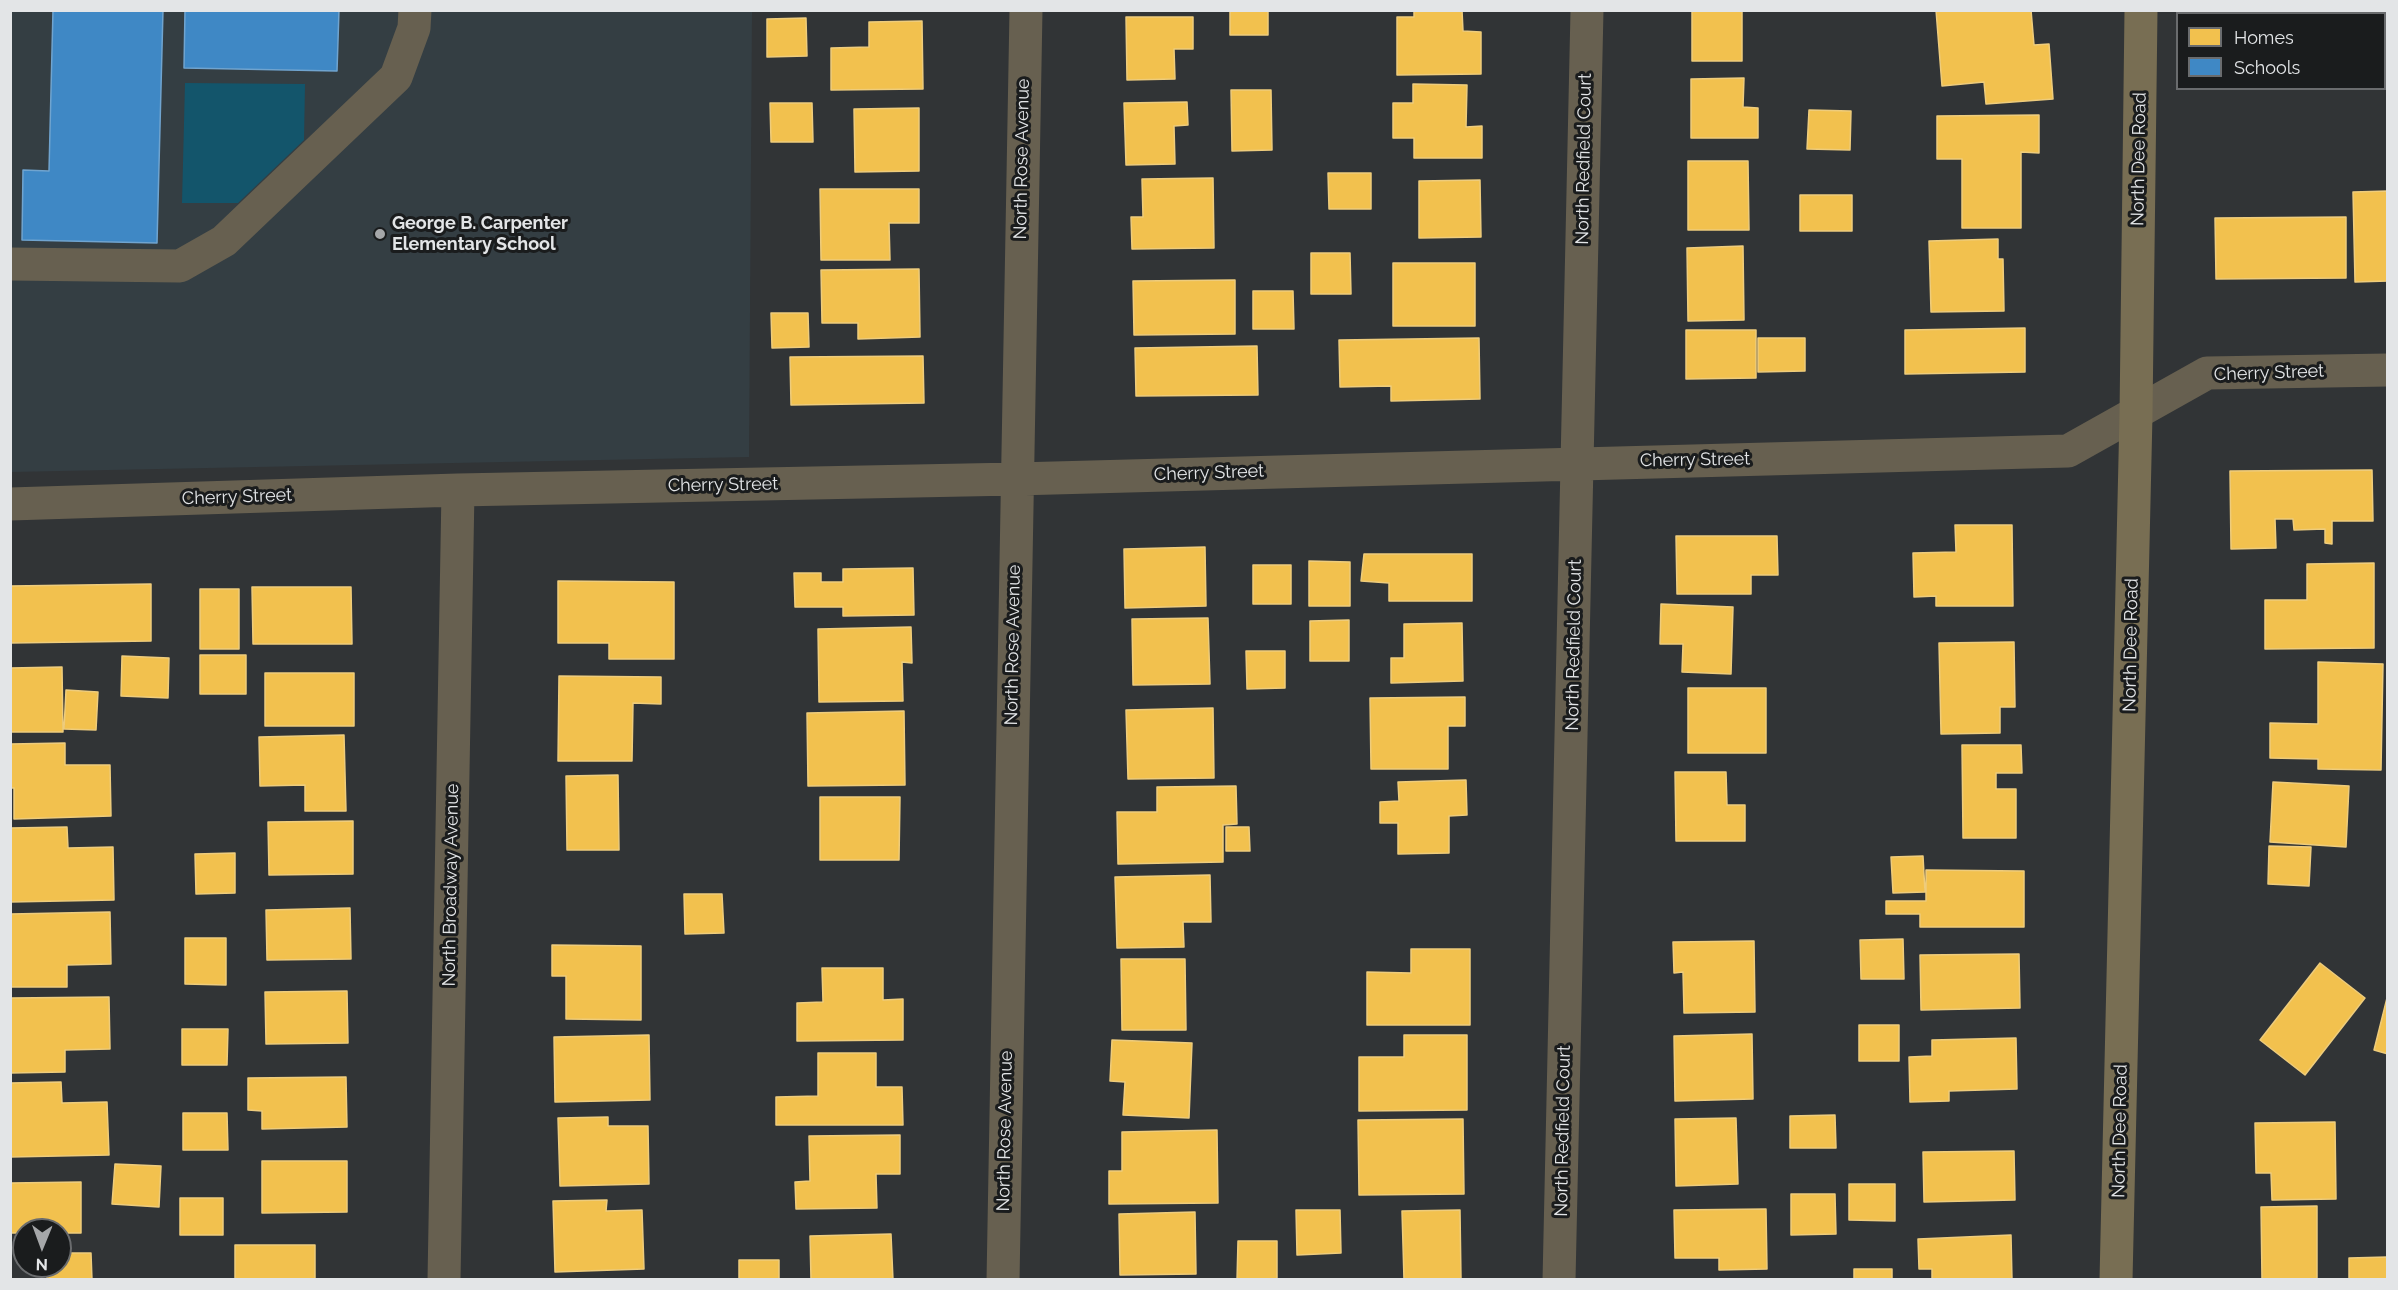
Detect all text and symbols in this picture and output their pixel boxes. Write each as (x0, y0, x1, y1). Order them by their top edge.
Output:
legend (2176, 12, 2386, 90)
text: Homes (2234, 27, 2294, 48)
text: Schools (2234, 57, 2300, 78)
street label: North Redfield Court (1572, 73, 1596, 245)
street label: North Rose Avenue (1010, 78, 1034, 240)
street label: North Dee Road (2127, 92, 2151, 226)
place label: George B. Carpenter Elementary School (392, 213, 568, 256)
marker: George B. Carpenter Elementary School (373, 227, 387, 241)
street label: Cherry Street (2214, 360, 2324, 386)
street label: Cherry Street (1640, 448, 1750, 472)
street label: Cherry Street (1154, 460, 1264, 486)
street label: Cherry Street (668, 473, 778, 497)
street label: Cherry Street (182, 484, 292, 510)
street label: North Redfield Court (1562, 559, 1586, 731)
street label: North Rose Avenue (1001, 564, 1025, 726)
street label: North Dee Road (2119, 578, 2143, 712)
street label: North Broadway Avenue (438, 783, 464, 987)
street label: North Redfield Court (1551, 1045, 1575, 1217)
street label: North Rose Avenue (993, 1050, 1017, 1212)
street label: North Dee Road (2108, 1064, 2132, 1198)
north arrow (12, 1218, 72, 1278)
text: N (35, 1255, 48, 1274)

